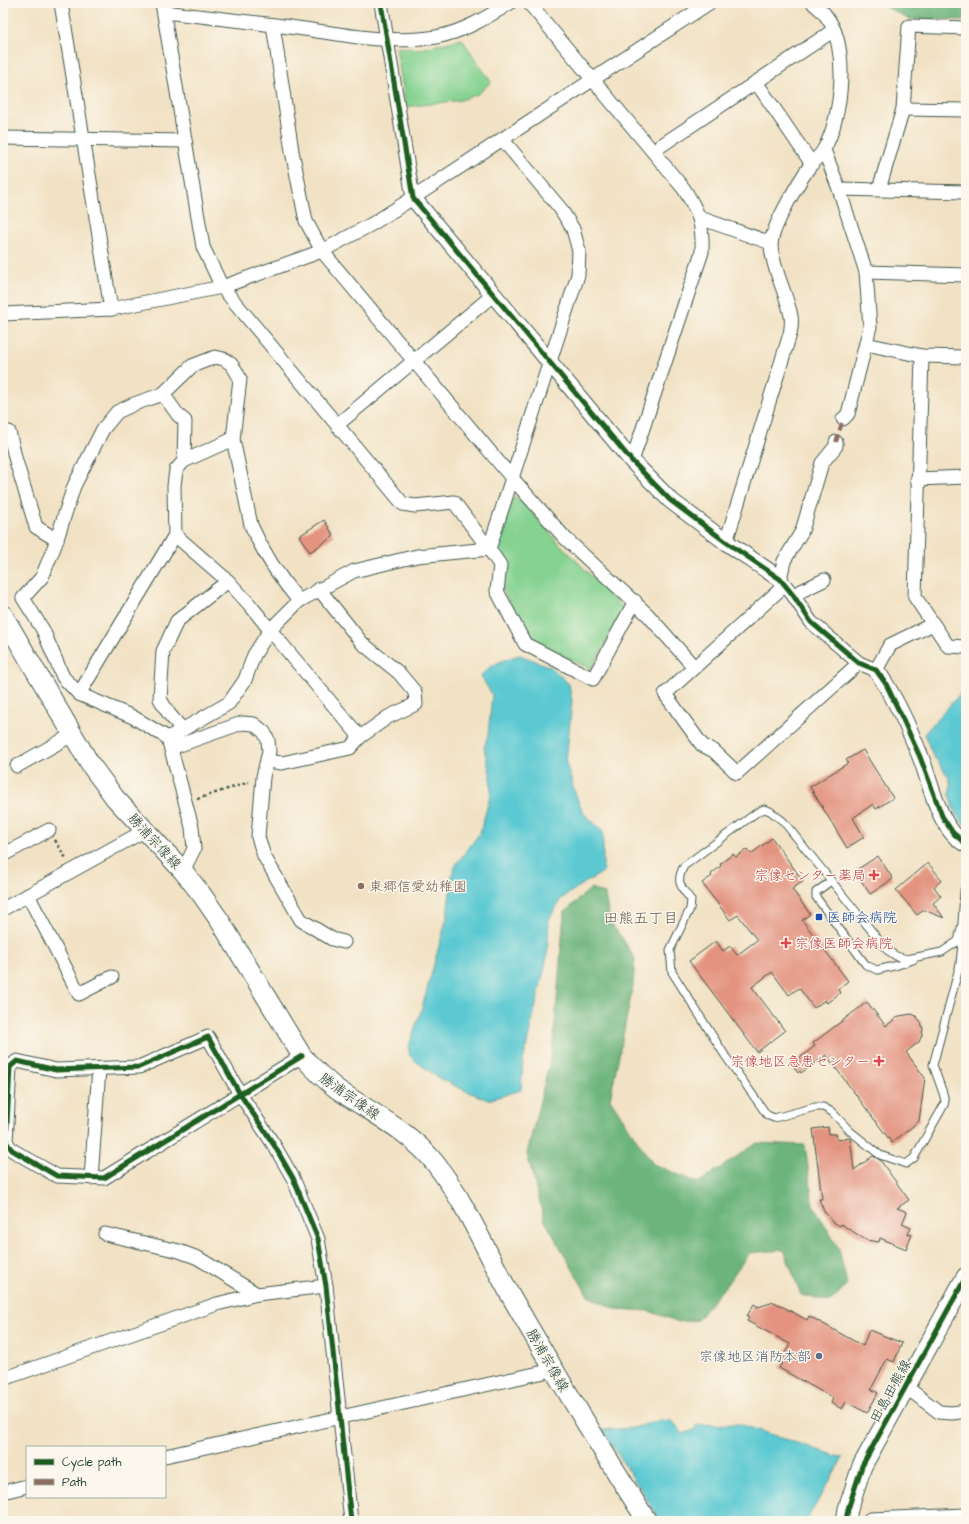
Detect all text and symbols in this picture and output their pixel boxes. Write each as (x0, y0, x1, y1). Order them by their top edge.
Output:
street label: 勝浦宗像線 (123, 809, 185, 874)
place label: 宗像センター薬局 (755, 866, 866, 886)
marker: 宗像センター薬局 (869, 870, 879, 880)
place label: 東郷信愛幼稚園 (369, 877, 467, 897)
marker: 東郷信愛幼稚園 (356, 881, 366, 891)
district label: 田熊五丁目 (603, 908, 679, 929)
place label: 医師会病院 (827, 908, 897, 928)
marker: 医師会病院 (814, 912, 824, 922)
place label: 宗像医師会病院 (795, 934, 893, 954)
marker: 宗像医師会病院 (780, 937, 792, 949)
place label: 宗像地区急患センター (731, 1052, 870, 1072)
marker: 宗像地区急患センター (873, 1055, 885, 1067)
street label: 勝浦宗像線 (315, 1069, 384, 1125)
street label: 勝浦宗像線 (521, 1325, 573, 1396)
place label: 宗像地区消防本部 (699, 1347, 811, 1367)
marker: 宗像地区消防本部 (814, 1351, 824, 1361)
street label: 田島田熊線 (865, 1356, 917, 1427)
legend (26, 1446, 166, 1498)
text: Cycle path (62, 1454, 121, 1472)
text: Path (62, 1474, 87, 1491)

